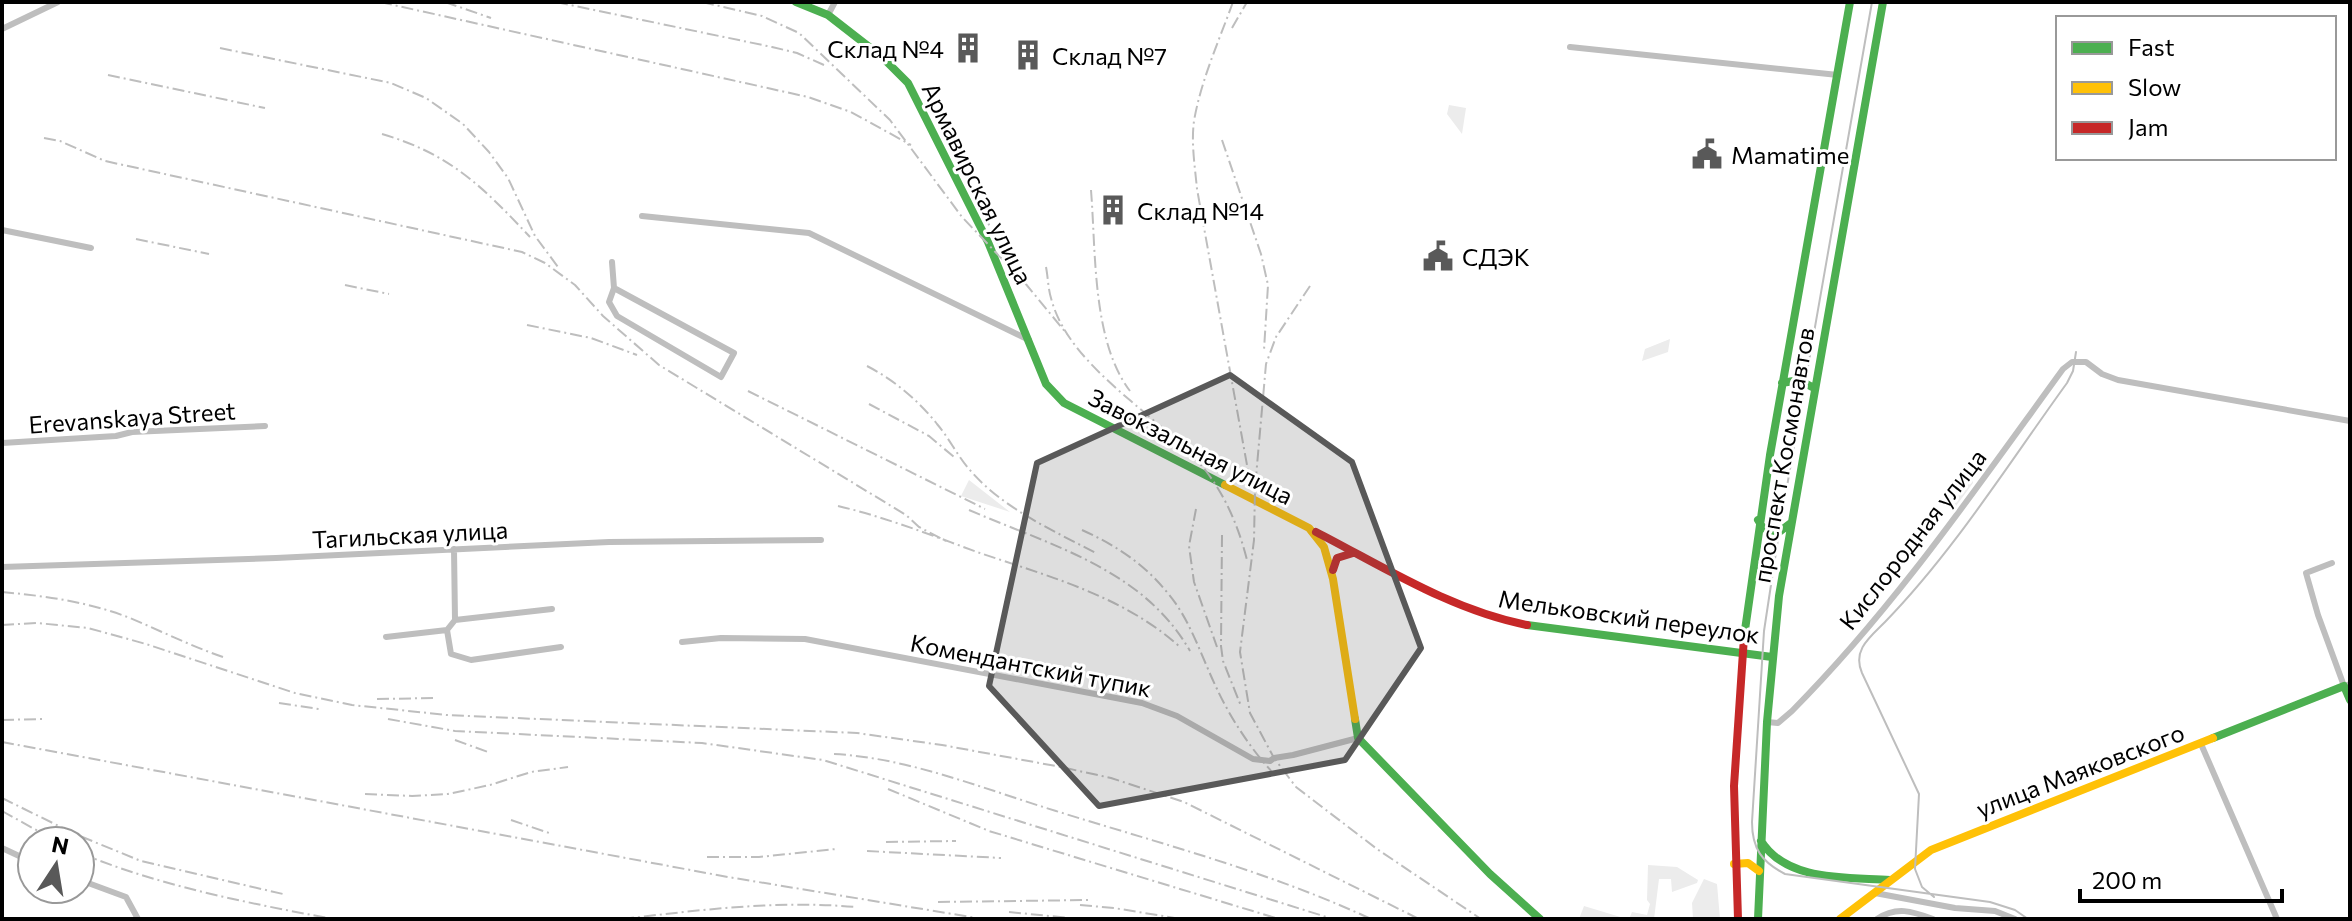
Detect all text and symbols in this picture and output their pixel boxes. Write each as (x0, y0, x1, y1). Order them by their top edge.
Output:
legend (2056, 16, 2336, 160)
building icon: Склад №4 (951, 31, 985, 65)
text: Fast (2128, 32, 2175, 61)
place label: Склад №4 (827, 34, 944, 63)
building icon: Склад №7 (1011, 38, 1045, 72)
place label: Склад №7 (1052, 41, 1167, 70)
text: Slow (2128, 72, 2181, 101)
street label: Армавирская улица (917, 77, 1039, 289)
text: Jam (2128, 112, 2168, 141)
public building icon: Mamatime (1690, 137, 1724, 171)
place label: Mamatime (1731, 140, 1849, 169)
building icon: Склад №14 (1096, 193, 1130, 227)
place label: Склад №14 (1137, 196, 1264, 225)
public building icon: СДЭК (1421, 239, 1455, 273)
place label: СДЭК (1462, 242, 1530, 271)
street label: проспект Космонавтов (1746, 325, 1820, 585)
street label: Завокзальная улица (1084, 382, 1298, 510)
street label: Erevanskaya Street (27, 395, 237, 439)
street label: Кислородная улица (1832, 443, 1992, 635)
street label: Тагильская улица (311, 514, 509, 554)
street label: Мельковский переулок (1497, 583, 1762, 649)
street label: Комендантский тупик (908, 627, 1154, 703)
street label: улица Маяковского (1972, 717, 2188, 823)
north arrow (16, 825, 96, 905)
text: N (49, 830, 71, 860)
scale bar (2080, 853, 2282, 903)
text: 200 m (2092, 865, 2162, 894)

